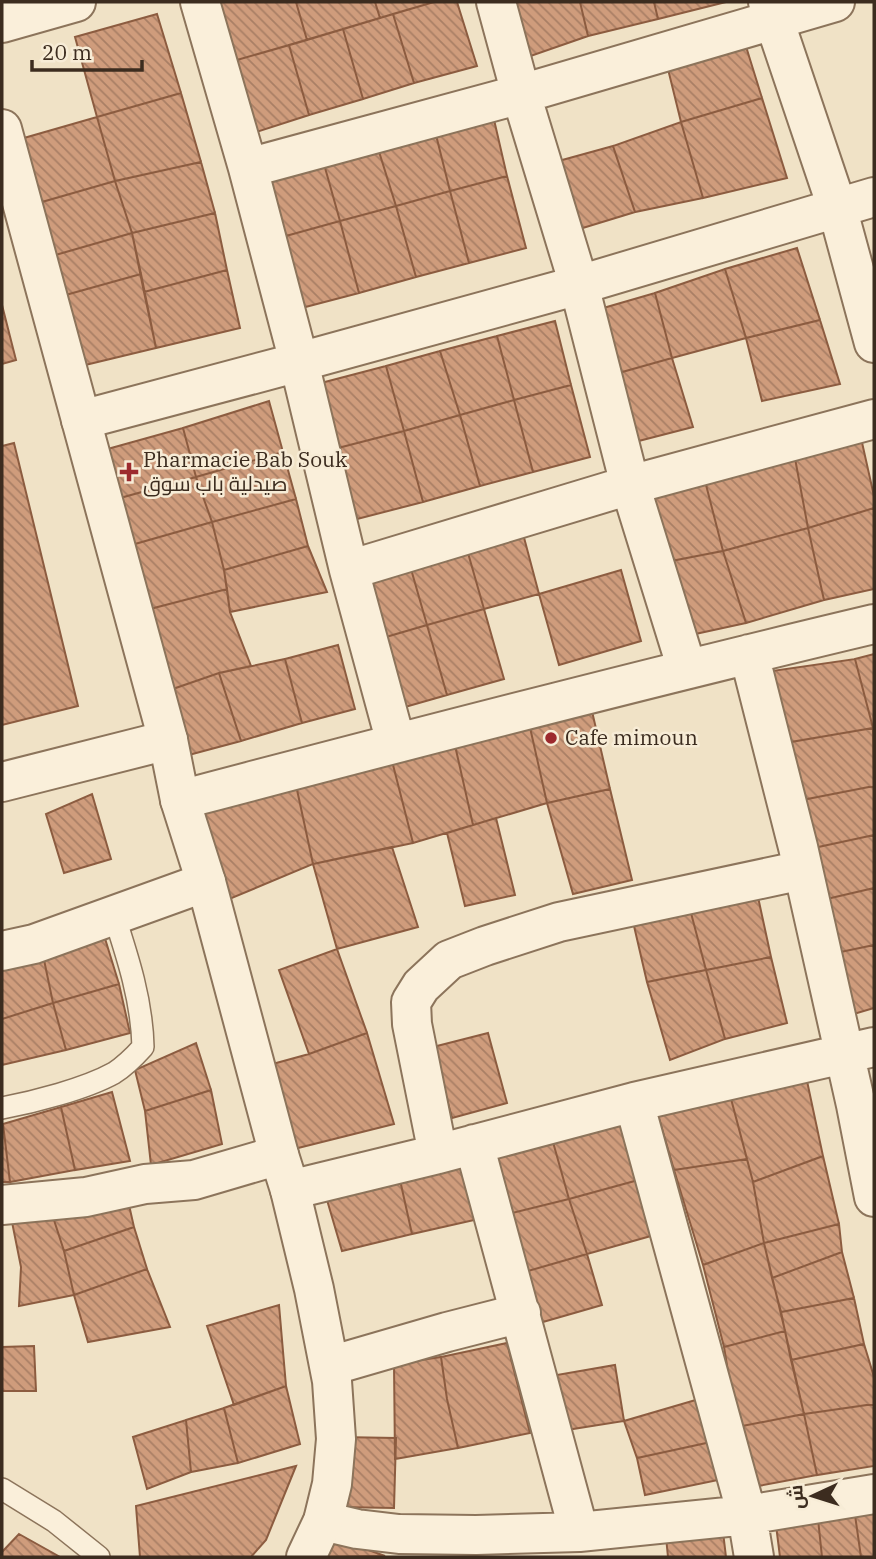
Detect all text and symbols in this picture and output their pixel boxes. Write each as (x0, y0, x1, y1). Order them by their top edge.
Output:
scale bar (32, 28, 142, 72)
text: 20 m (42, 38, 92, 66)
place label: Pharmacie Bab Souk صيدلية باب سوق (143, 445, 348, 497)
marker: Pharmacie Bab Souk صيدلية باب سوق (121, 464, 137, 480)
place label: Cafe mimoun (565, 723, 698, 751)
marker: Cafe mimoun (543, 730, 559, 746)
north arrow (778, 1461, 848, 1531)
text: ش (783, 1484, 809, 1510)

